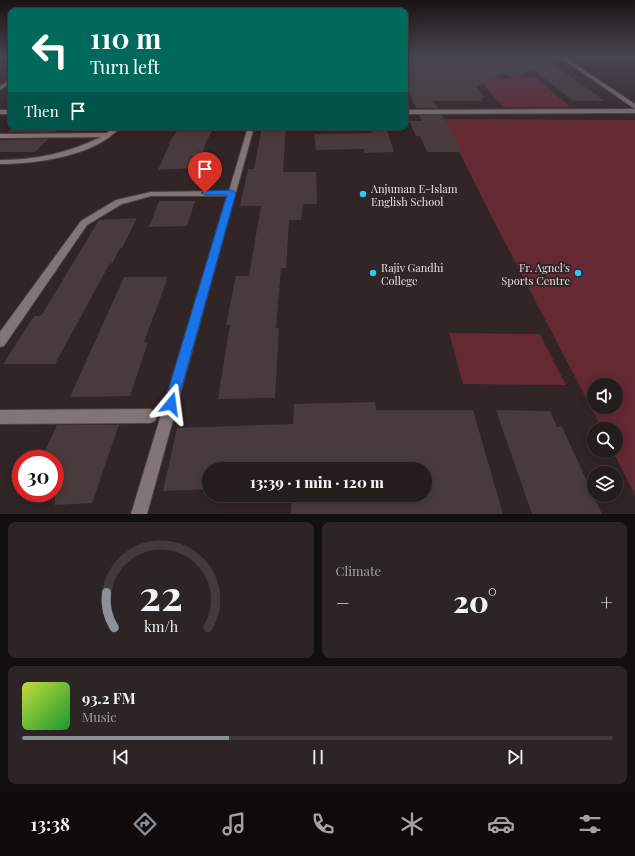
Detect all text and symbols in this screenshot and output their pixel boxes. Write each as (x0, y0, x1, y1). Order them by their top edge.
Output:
text: 110 m (90, 19, 161, 56)
icon: left (24, 24, 76, 76)
text: Turn left (90, 55, 160, 79)
icon: arrive (67, 100, 89, 122)
text: Then (24, 101, 59, 121)
pin (188, 152, 222, 193)
icon: arrive (194, 158, 216, 180)
place label: Anjuman E-Islam English School (370, 181, 458, 209)
marker: Anjuman E-Islam English School (358, 189, 368, 199)
place label: Rajiv Gandhi College (381, 260, 443, 288)
place label: Fr. Agnel's Sports Centre (501, 260, 570, 288)
marker: Rajiv Gandhi College (368, 268, 378, 278)
marker: Fr. Agnel's Sports Centre (573, 268, 583, 278)
map controls (587, 378, 623, 502)
button: sound (587, 378, 623, 414)
position arrow (150, 383, 192, 425)
button: search (587, 422, 623, 458)
speed limit sign: 30 (12, 450, 64, 502)
button: layers (587, 466, 623, 502)
text: 13:39 · 1 min · 120 m (250, 472, 384, 492)
text: Climate (336, 562, 381, 579)
text: 22 (139, 566, 183, 621)
text: 20° (453, 581, 497, 621)
text: − (336, 587, 350, 617)
text: + (600, 587, 613, 617)
text: km/h (144, 617, 178, 636)
text: 93.2 FM (82, 688, 136, 708)
text: Music (82, 708, 117, 725)
icon: previous (110, 746, 132, 768)
icon: pause (307, 746, 329, 768)
icon: next (504, 746, 526, 768)
icon: directions (131, 810, 159, 838)
icon: music (220, 810, 248, 838)
icon: phone (309, 810, 337, 838)
icon: climate (398, 810, 426, 838)
icon: car (487, 810, 515, 838)
icon: filters (576, 810, 604, 838)
text: 13:38 (31, 812, 70, 836)

